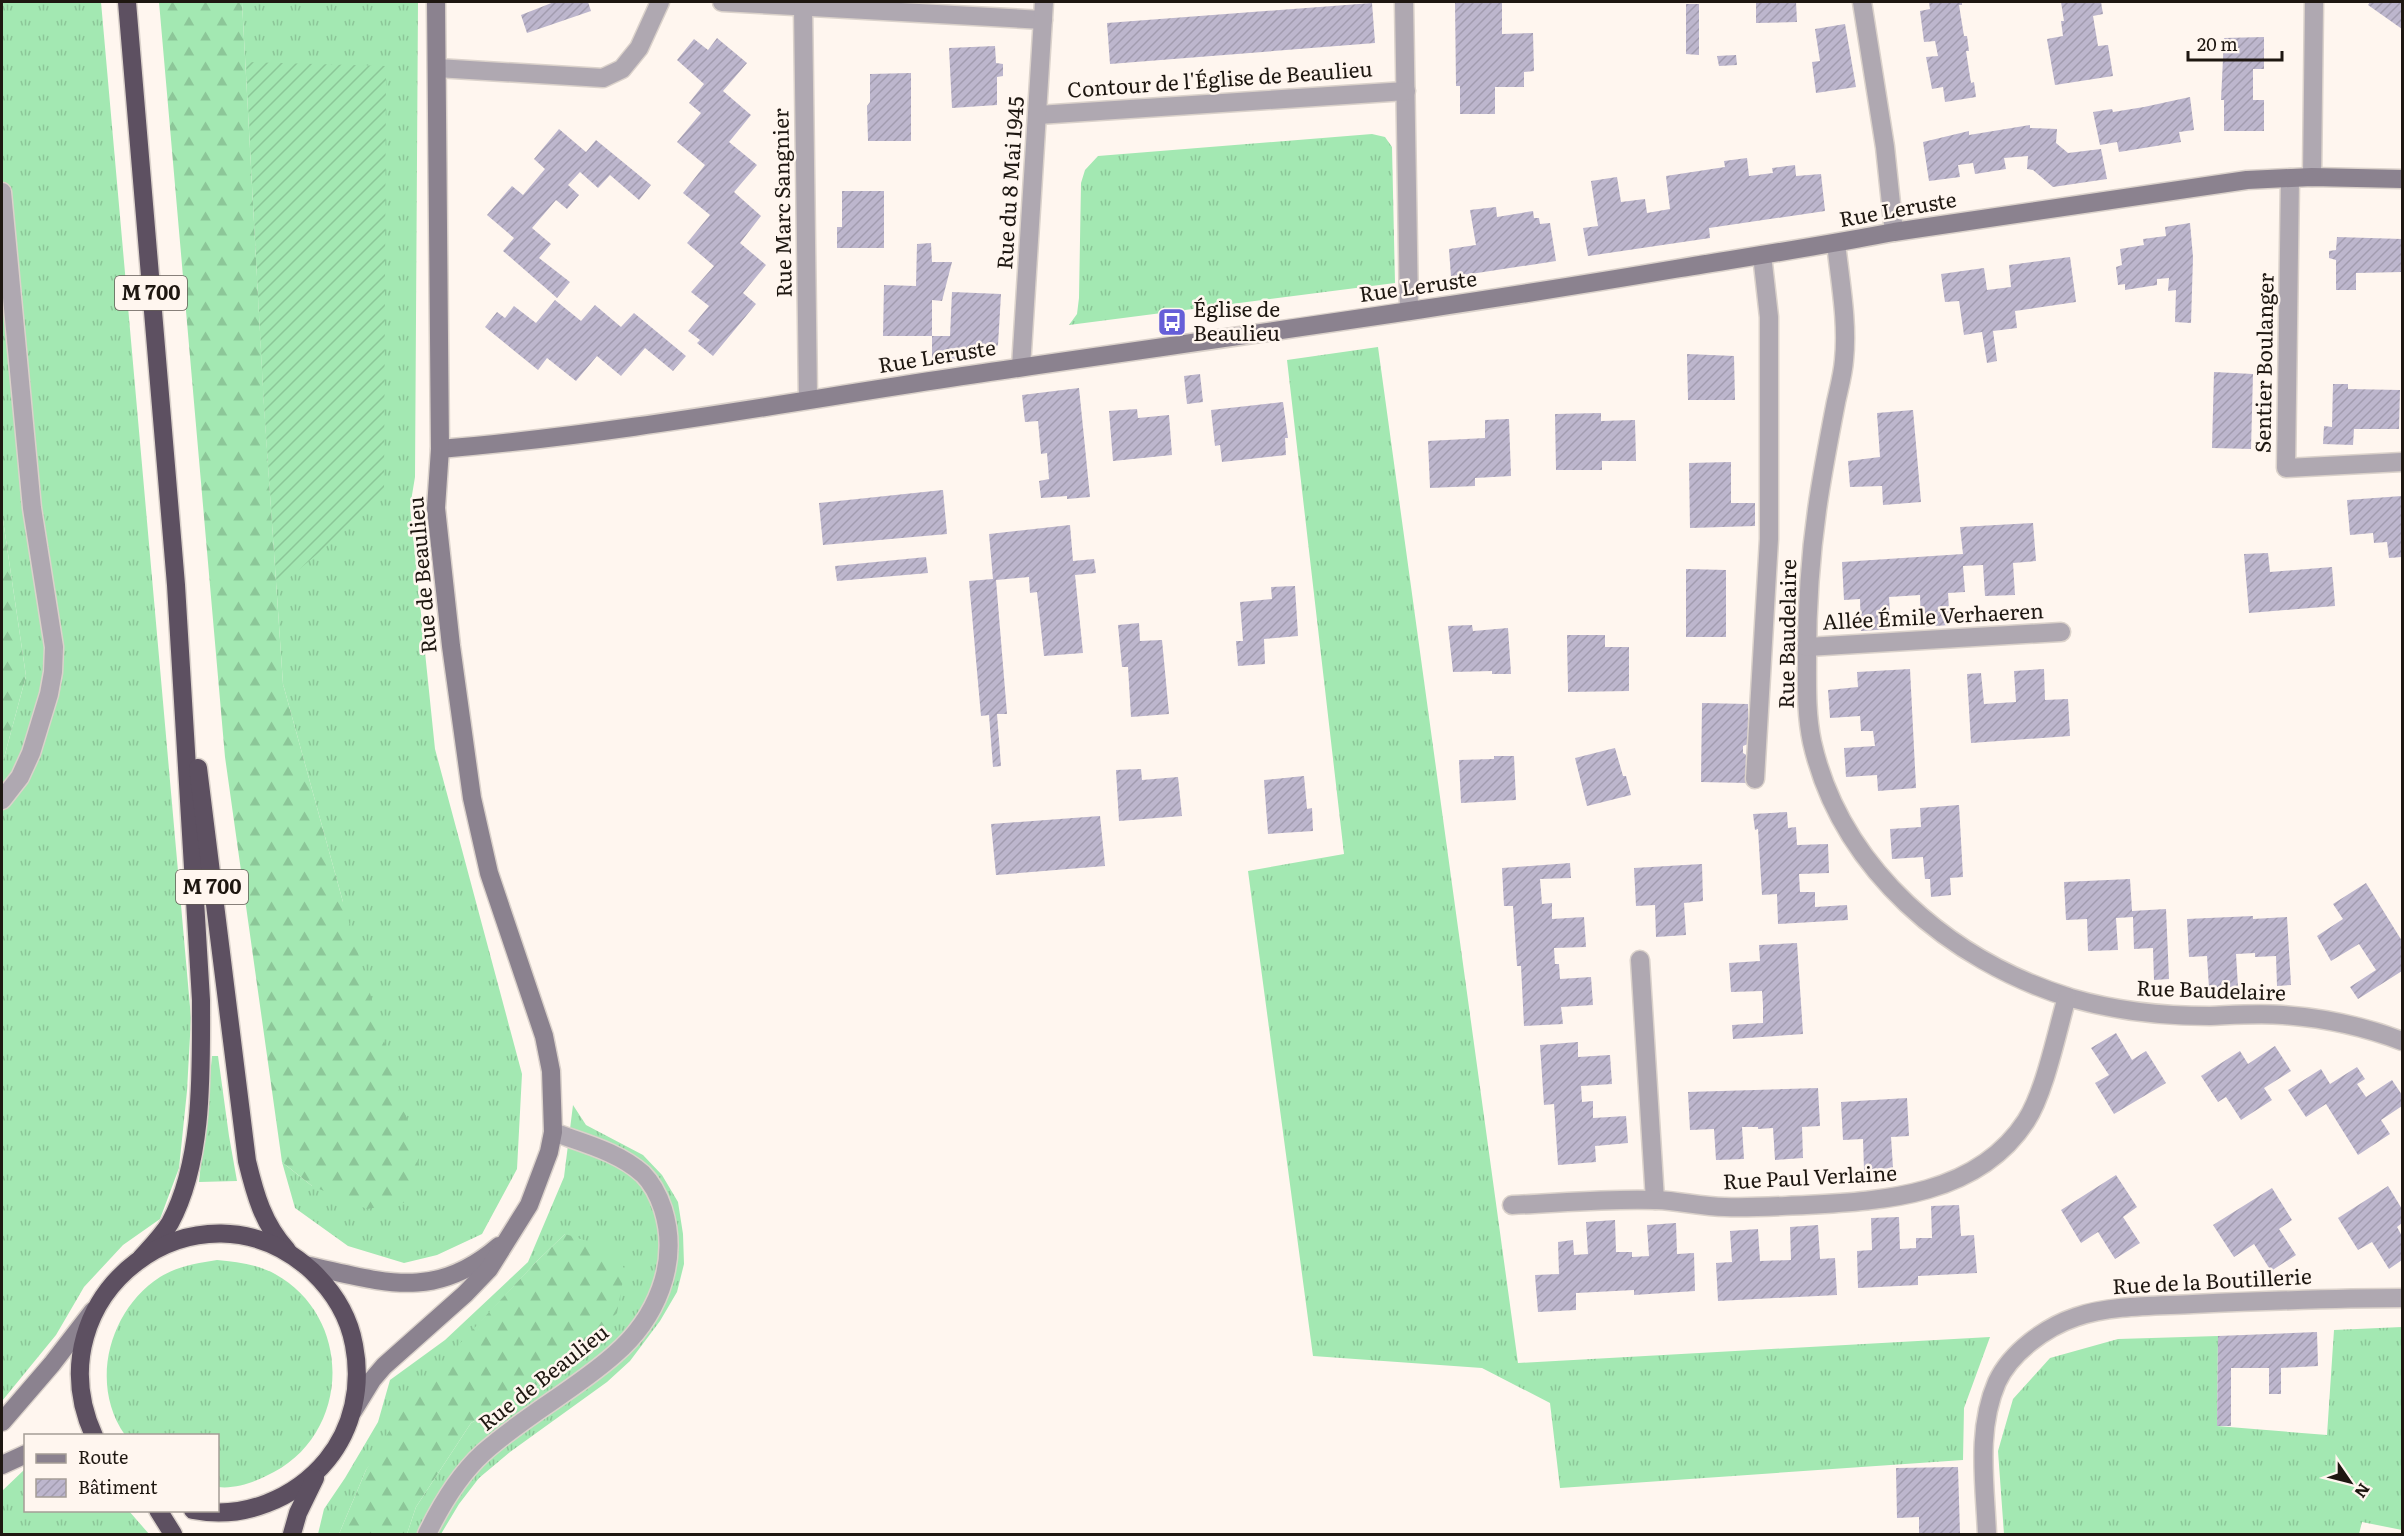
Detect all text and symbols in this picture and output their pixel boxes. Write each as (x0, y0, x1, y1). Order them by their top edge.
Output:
scale bar (2188, 24, 2282, 62)
text: 20 m (2197, 30, 2238, 57)
street label: Contour de l'Église de Beaulieu (1066, 51, 1374, 104)
street label: Rue du 8 Mai 1945 (987, 95, 1030, 270)
street label: Rue Marc Sangnier (763, 108, 798, 298)
street label: Rue Leruste (1836, 182, 1959, 233)
street label: Rue Leruste (1357, 261, 1479, 308)
street label: Sentier Boulanger (2245, 273, 2280, 453)
road number: M 700 (115, 276, 187, 310)
place label: Église de Beaulieu (1193, 292, 1280, 347)
bus stop icon: Église de Beaulieu (1156, 306, 1188, 338)
street label: Rue Leruste (876, 330, 998, 379)
street label: Rue de Beaulieu (398, 495, 443, 655)
street label: Rue Baudelaire (1769, 559, 1802, 709)
street label: Allée Émile Verhaeren (1821, 593, 2044, 636)
road number: M 700 (176, 870, 248, 904)
street label: Rue Baudelaire (2136, 970, 2287, 1007)
street label: Rue Paul Verlaine (1722, 1155, 1898, 1196)
street label: Rue de la Boutillerie (2111, 1259, 2312, 1300)
street label: Rue de Beaulieu (471, 1315, 614, 1437)
legend (24, 1434, 219, 1512)
text: Route (78, 1443, 128, 1470)
north arrow (2320, 1452, 2380, 1512)
text: Bâtiment (78, 1473, 158, 1500)
text: N (2349, 1479, 2377, 1504)

